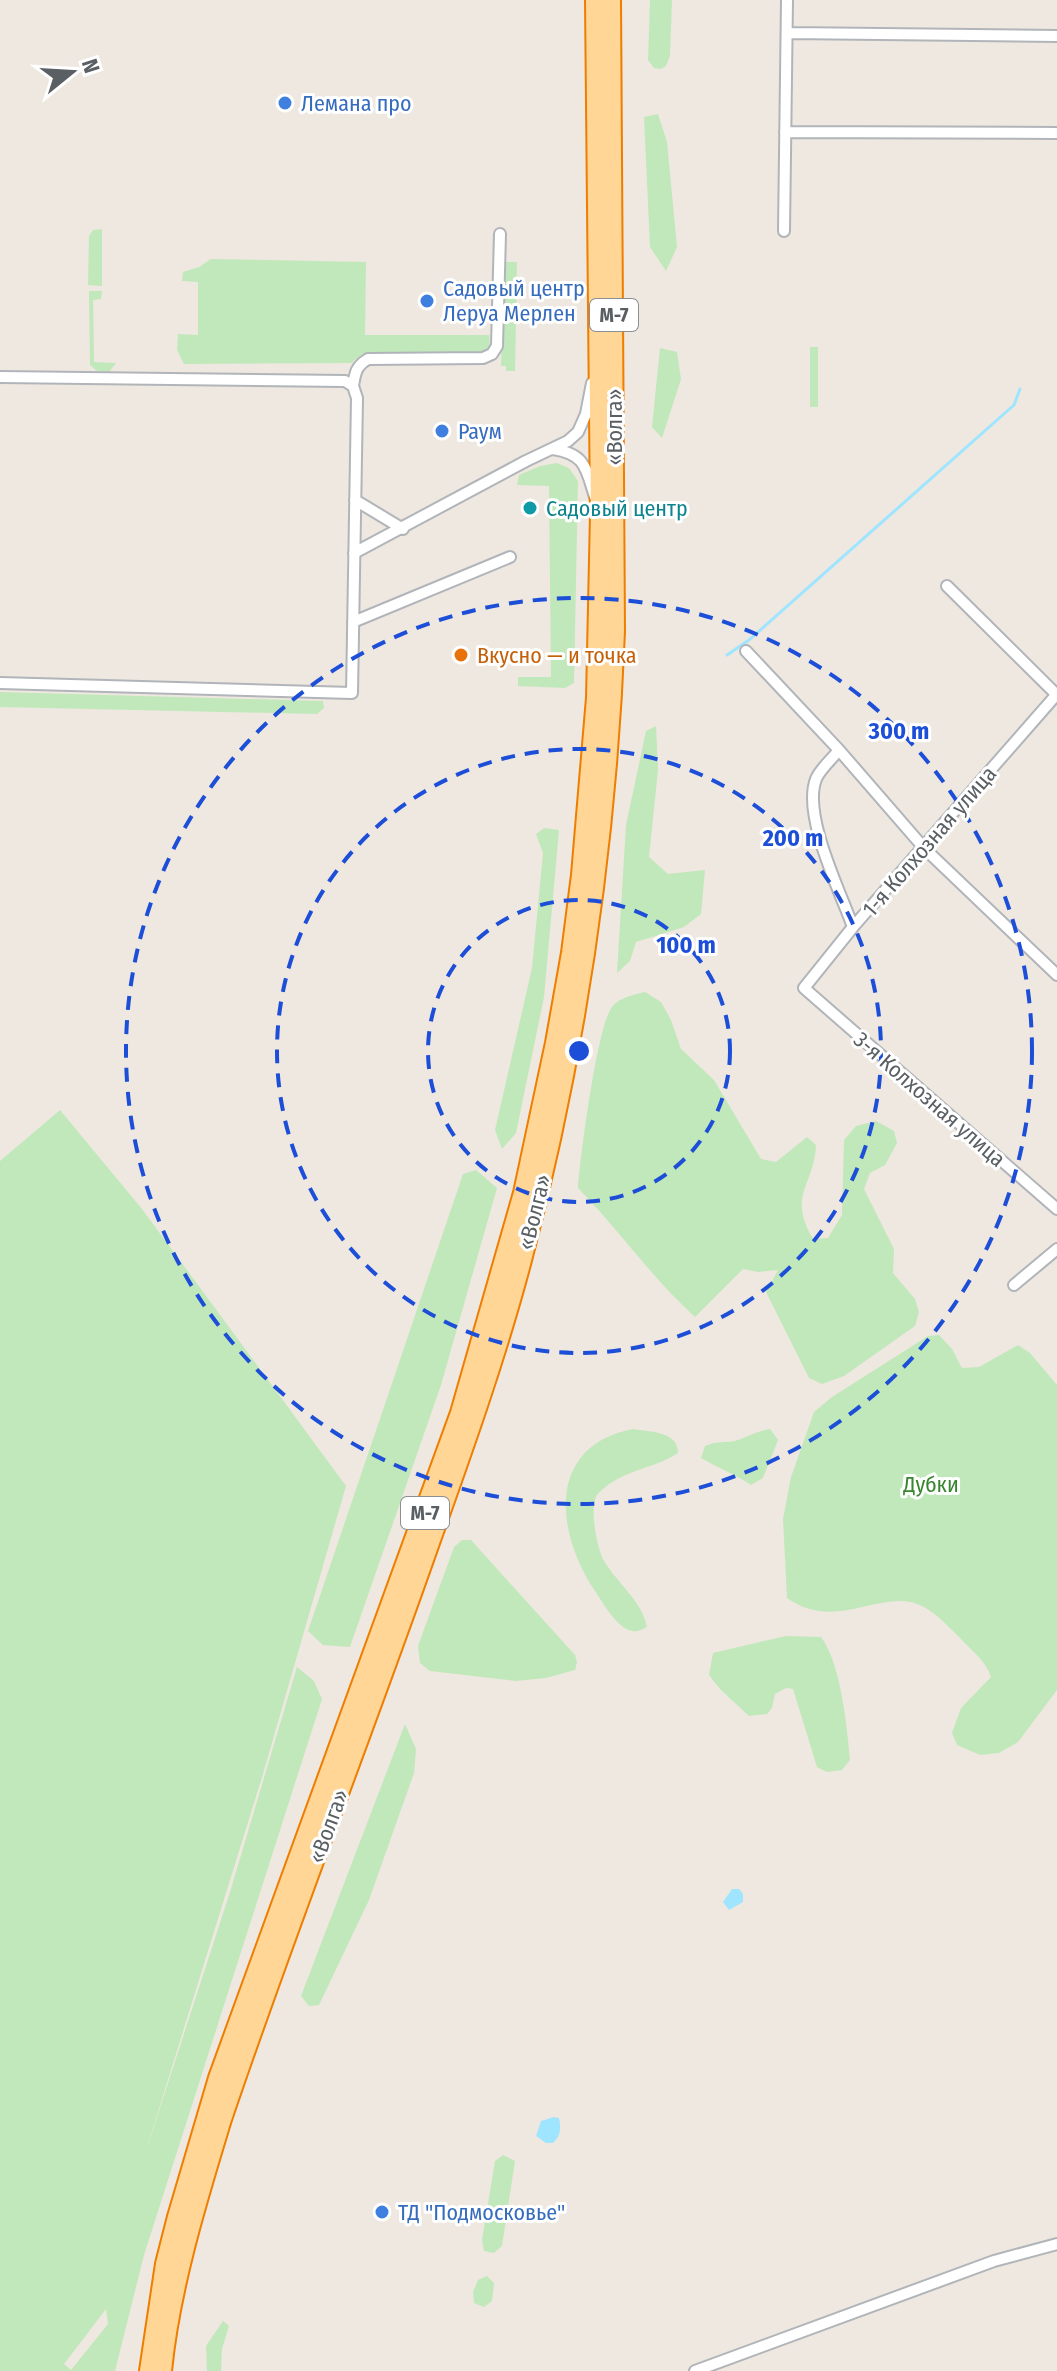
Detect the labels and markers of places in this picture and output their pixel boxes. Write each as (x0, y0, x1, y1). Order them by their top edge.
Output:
place label: Лемана про (301, 90, 412, 117)
marker: Лемана про (276, 94, 294, 112)
place label: Садовый центр Леруа Мерлен (443, 275, 585, 327)
marker: Садовый центр Леруа Мерлен (418, 292, 436, 310)
place label: Раум (458, 418, 502, 445)
marker: Раум (433, 422, 451, 440)
place label: Садовый центр (546, 495, 688, 522)
marker: Садовый центр (521, 499, 539, 517)
place label: Вкусно — и точка (477, 642, 636, 669)
marker: Вкусно — и точка (452, 646, 470, 664)
centre of rings (565, 1037, 593, 1065)
place label: ТД "Подмосковье" (398, 2199, 565, 2226)
marker: ТД "Подмосковье" (373, 2203, 391, 2221)

